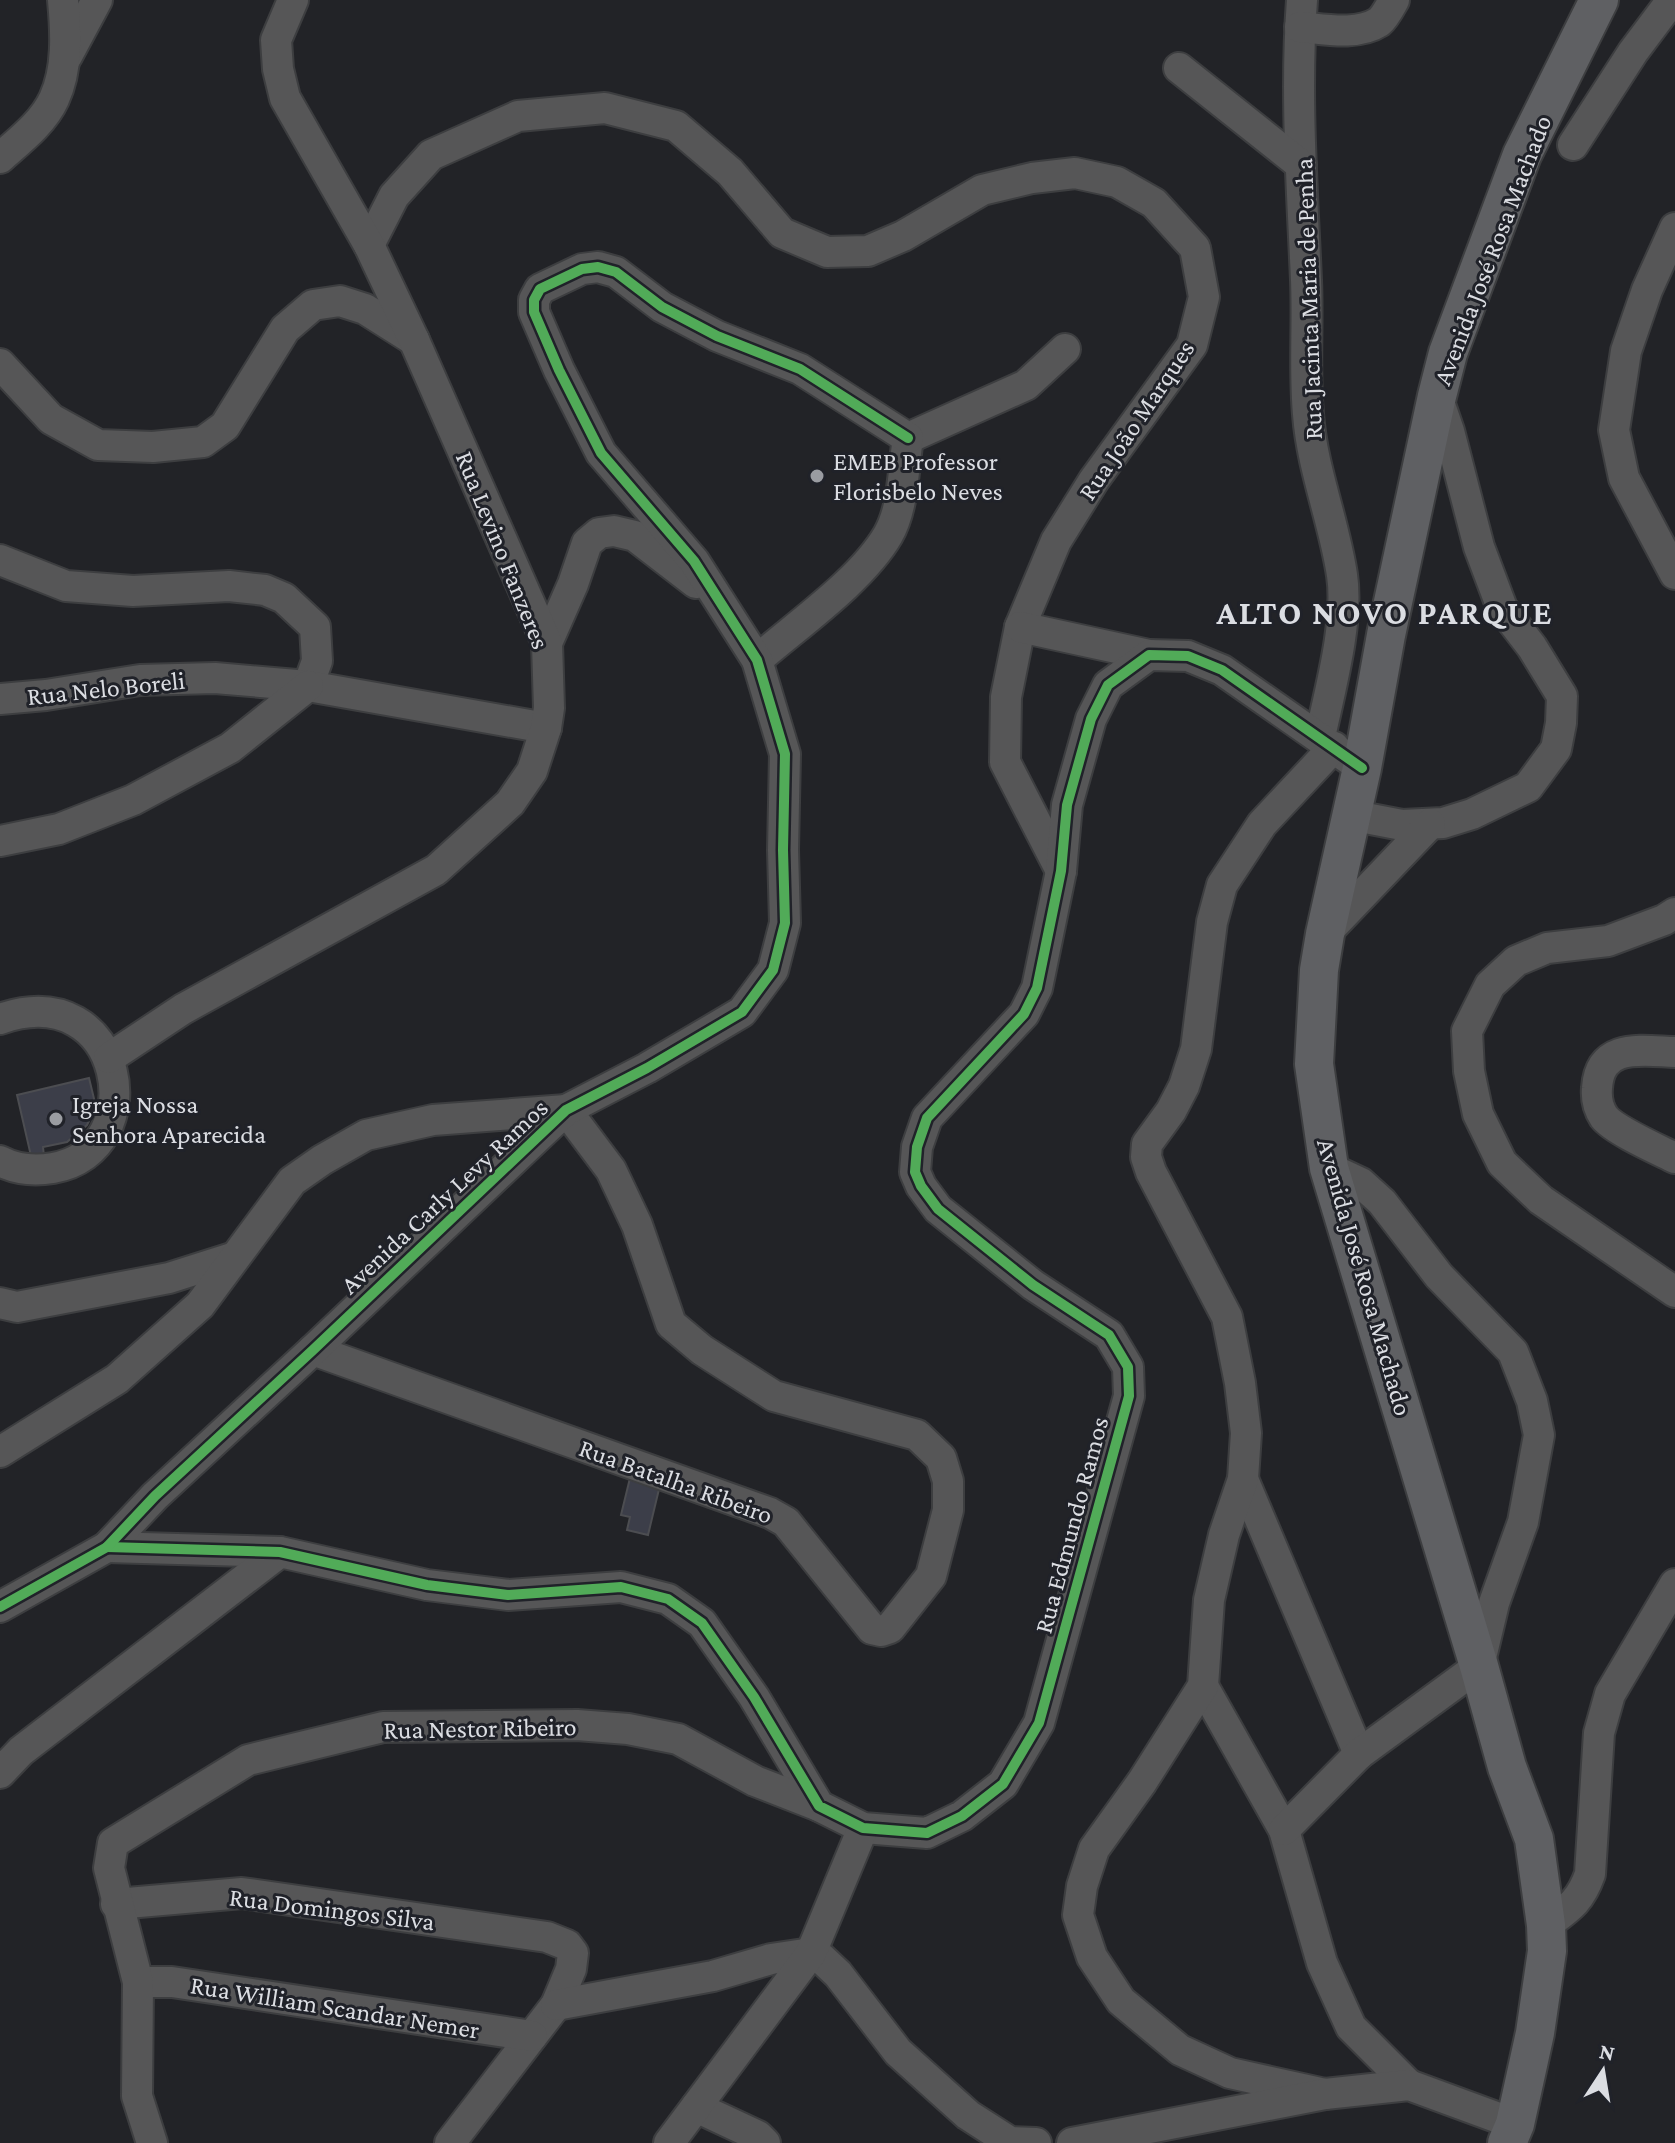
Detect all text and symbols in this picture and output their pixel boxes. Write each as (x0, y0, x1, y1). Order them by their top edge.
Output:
street label: Avenida José Rosa Machado (1428, 111, 1557, 389)
street label: Rua Jacinta Maria de Penha (1289, 158, 1328, 440)
street label: Rua João Marques (1072, 335, 1201, 506)
street label: Rua Levino Fanzeres (450, 447, 555, 653)
place label: EMEB Professor Florisbelo Neves (833, 447, 1003, 506)
marker: EMEB Professor Florisbelo Neves (808, 467, 826, 485)
district label: ALTO NOVO PARQUE (1215, 594, 1554, 631)
street label: Rua Nelo Boreli (26, 666, 187, 711)
place label: Igreja Nossa Senhora Aparecida (72, 1090, 266, 1149)
street label: Avenida Carly Levy Ramos (335, 1093, 554, 1300)
marker: Igreja Nossa Senhora Aparecida (47, 1110, 65, 1128)
street label: Avenida José Rosa Machado (1311, 1135, 1418, 1419)
street label: Rua Edmundo Ramos (1029, 1414, 1114, 1637)
street label: Rua Batalha Ribeiro (575, 1433, 776, 1530)
street label: Rua Nestor Ribeiro (383, 1712, 577, 1745)
street label: Rua Domingos Silva (228, 1883, 436, 1936)
street label: Rua William Scandar Nemer (188, 1970, 481, 2045)
north arrow (1563, 2031, 1643, 2111)
text: N (1597, 2038, 1617, 2066)

